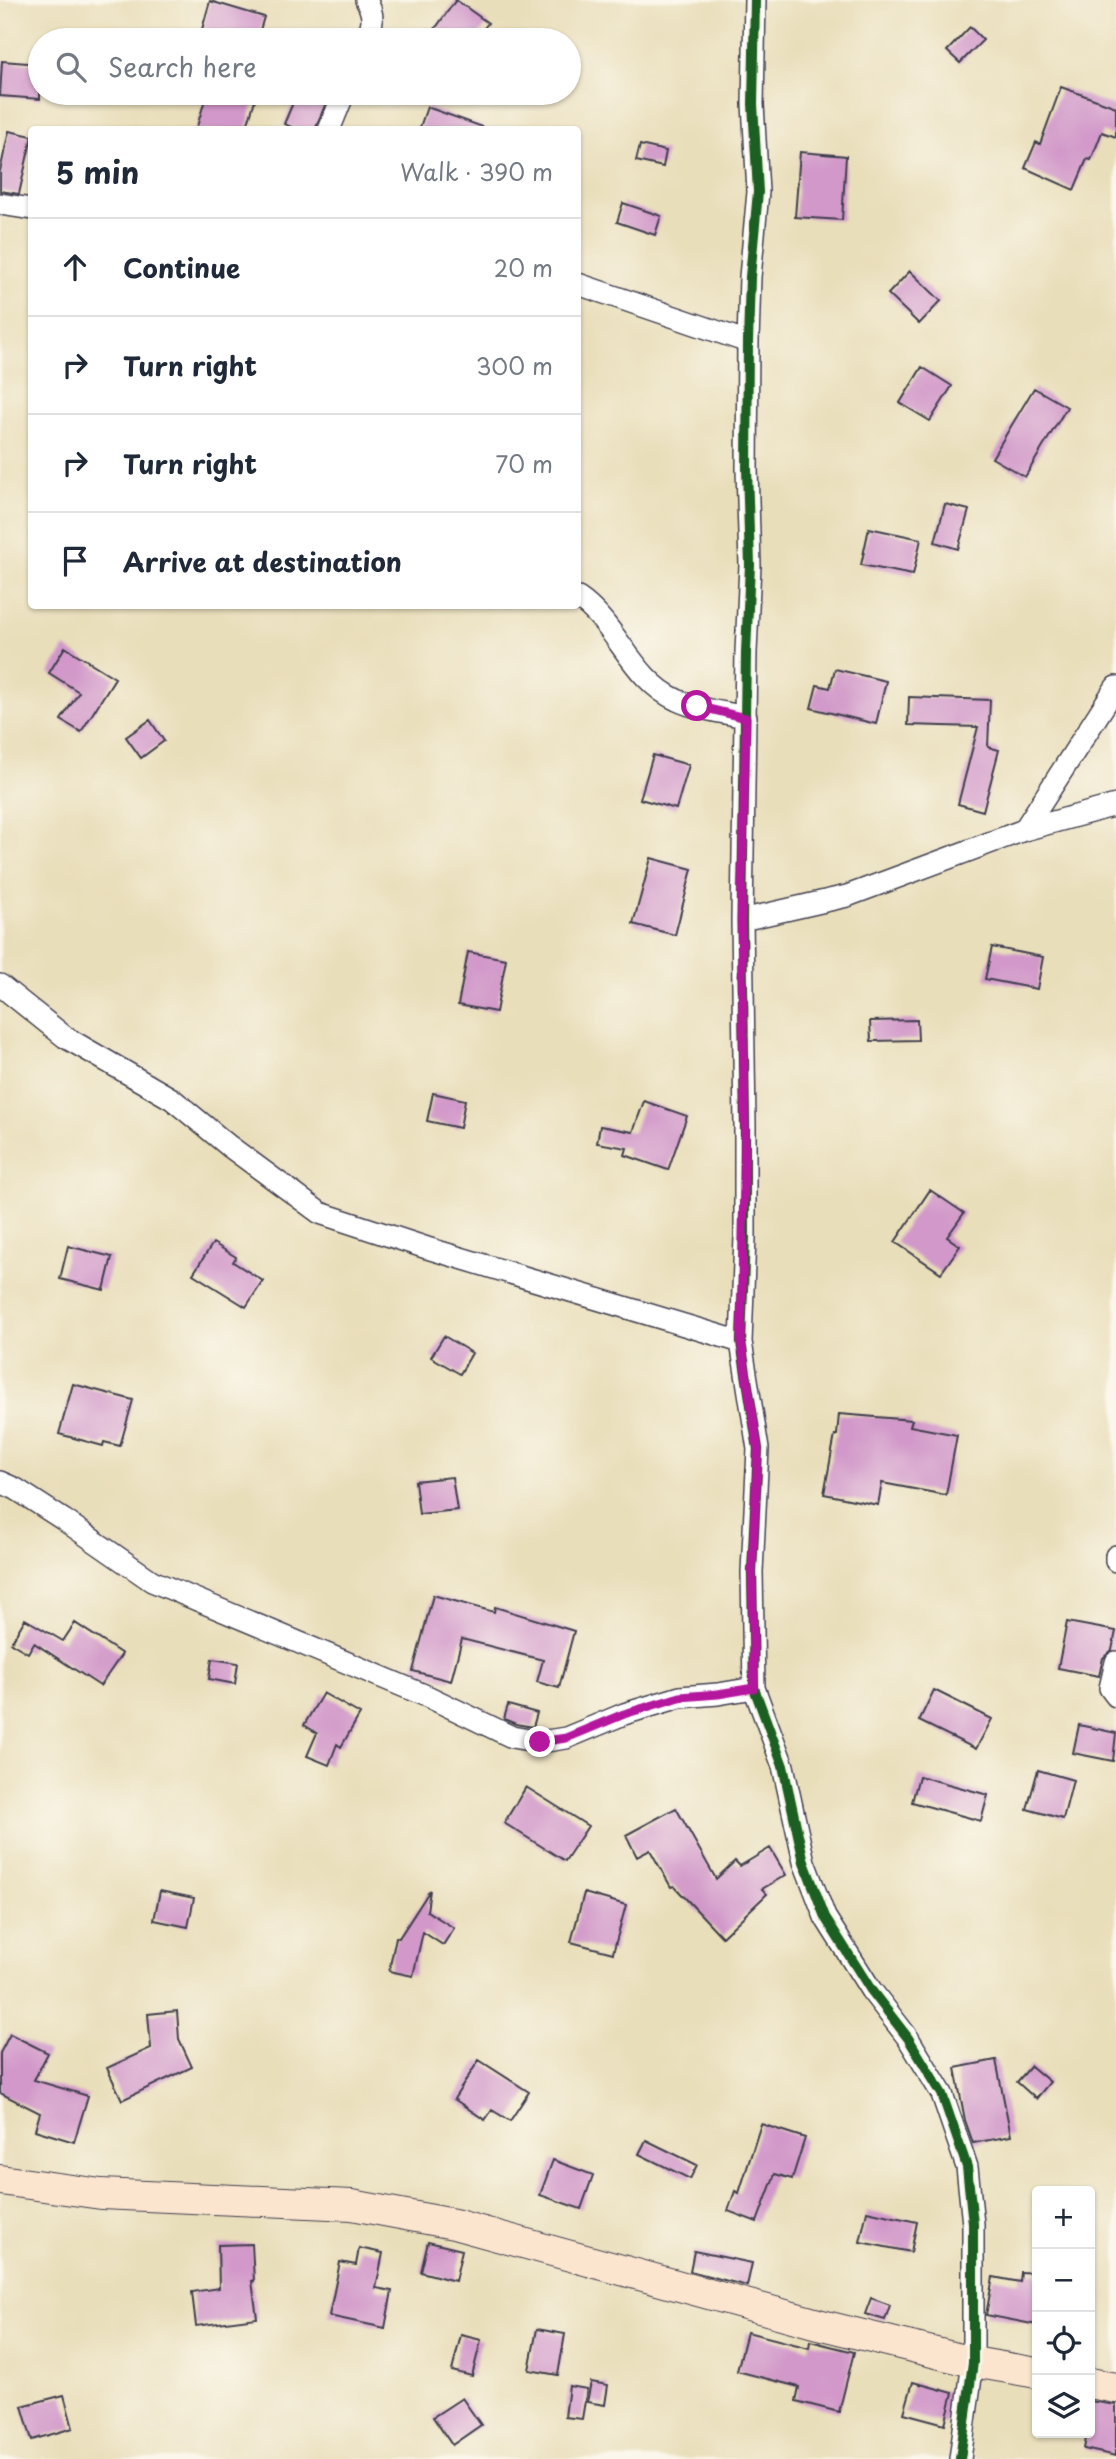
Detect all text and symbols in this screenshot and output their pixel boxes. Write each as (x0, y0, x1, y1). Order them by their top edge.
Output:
search box (28, 28, 581, 105)
text: Search here (108, 47, 257, 86)
icon: search (52, 48, 90, 86)
text: 5 min (56, 149, 139, 194)
text: Walk · 390 m (400, 154, 553, 189)
icon: ahead (56, 248, 94, 286)
text: Continue (123, 248, 240, 287)
text: 20 m (494, 250, 553, 285)
icon: right (56, 346, 94, 384)
text: Turn right (123, 346, 257, 385)
text: 300 m (476, 348, 553, 383)
icon: right (56, 444, 94, 482)
text: Turn right (123, 444, 257, 483)
text: 70 m (495, 446, 553, 481)
icon: arrive (56, 542, 94, 580)
text: Arrive at destination (123, 542, 402, 581)
route start (681, 690, 712, 721)
route end (524, 1726, 555, 1757)
map controls (1032, 2186, 1095, 2438)
button: + (1032, 2186, 1095, 2249)
button: − (1032, 2249, 1095, 2312)
button: locate (1032, 2312, 1095, 2375)
button: layers (1032, 2375, 1095, 2438)

